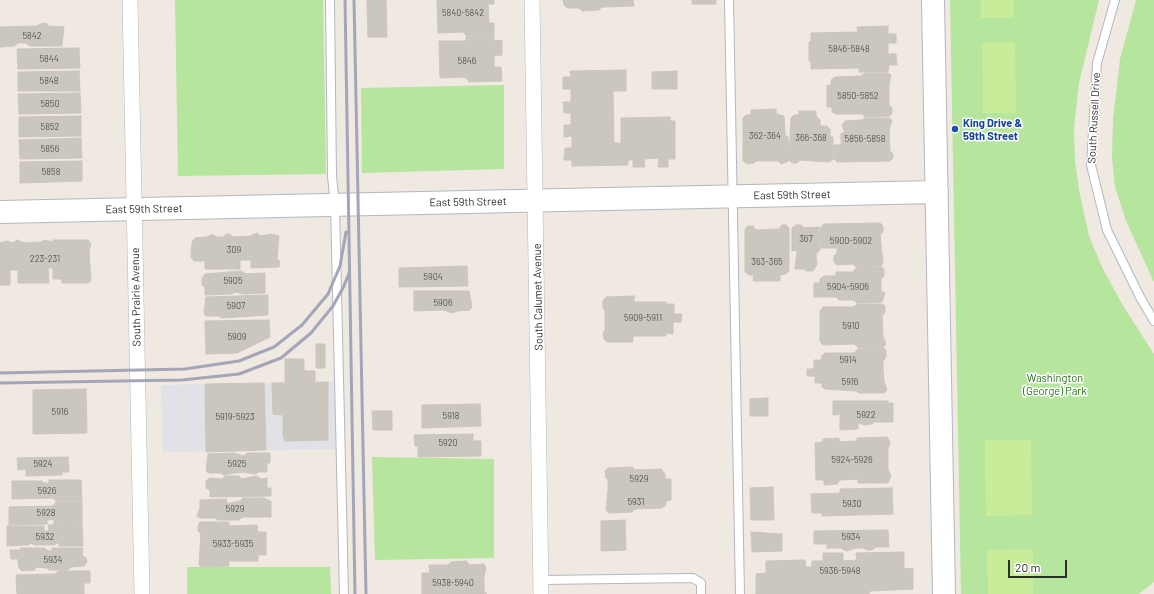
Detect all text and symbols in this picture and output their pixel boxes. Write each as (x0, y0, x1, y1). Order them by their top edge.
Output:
house number: 5840-5842 (442, 8, 484, 18)
house number: 5842 (22, 31, 42, 41)
house number: 5846-5848 (828, 44, 870, 54)
house number: 5844 (39, 54, 59, 64)
house number: 5846 (458, 56, 476, 66)
street label: South Russell Drive (1085, 72, 1103, 164)
house number: 5848 (40, 76, 58, 86)
house number: 5850-5852 (837, 91, 879, 101)
house number: 5850 (40, 99, 60, 109)
place label: King Drive & 59th Street (963, 116, 1022, 142)
house number: 5852 (41, 122, 59, 132)
marker: King Drive & 59th Street (950, 124, 960, 134)
house number: 362-364 (749, 131, 781, 141)
house number: 366-368 (795, 133, 827, 143)
house number: 5856-5858 (845, 134, 885, 144)
house number: 5856 (41, 144, 59, 154)
house number: 5858 (42, 167, 60, 177)
street label: East 59th Street (753, 188, 831, 202)
street label: East 59th Street (429, 195, 507, 209)
street label: East 59th Street (105, 202, 183, 216)
house number: 367 (799, 234, 813, 244)
house number: 5900-5902 (830, 236, 872, 246)
street label: South Calumet Avenue (530, 243, 546, 351)
house number: 309 (227, 245, 241, 255)
street label: South Prairie Avenue (129, 247, 143, 347)
house number: 223-231 (30, 254, 60, 264)
house number: 363-365 (751, 257, 783, 267)
house number: 5904 (423, 272, 443, 282)
house number: 5905 (223, 276, 243, 286)
house number: 5904-5906 (827, 282, 869, 292)
house number: 5906 (433, 298, 453, 308)
house number: 5907 (227, 301, 245, 311)
house number: 5909-5911 (624, 313, 662, 323)
house number: 5910 (842, 321, 860, 331)
house number: 5909 (227, 332, 247, 342)
house number: 5914 (839, 355, 857, 365)
park label: Washington (George) Park (1023, 371, 1087, 397)
house number: 5916 (842, 377, 858, 387)
house number: 5916 (52, 407, 68, 417)
house number: 5922 (857, 410, 875, 420)
house number: 5918 (443, 411, 459, 421)
house number: 5919-5923 (215, 412, 255, 422)
house number: 5920 (438, 438, 458, 448)
house number: 5924-5926 (831, 455, 873, 465)
house number: 5924 (33, 459, 53, 469)
house number: 5925 (228, 459, 246, 469)
house number: 5929 (630, 474, 648, 484)
house number: 5926 (38, 486, 56, 496)
house number: 5931 (627, 497, 645, 507)
house number: 5930 (842, 499, 862, 509)
house number: 5929 (226, 504, 244, 514)
house number: 5928 (37, 508, 55, 518)
house number: 5932 (36, 532, 54, 542)
house number: 5934 (842, 532, 860, 542)
house number: 5933-5935 (213, 539, 253, 549)
scale bar (1010, 552, 1069, 578)
house number: 5934 (44, 555, 62, 565)
text: 20 m (1015, 560, 1041, 574)
house number: 5936-5948 (819, 566, 861, 576)
house number: 5938-5940 (432, 578, 474, 588)

